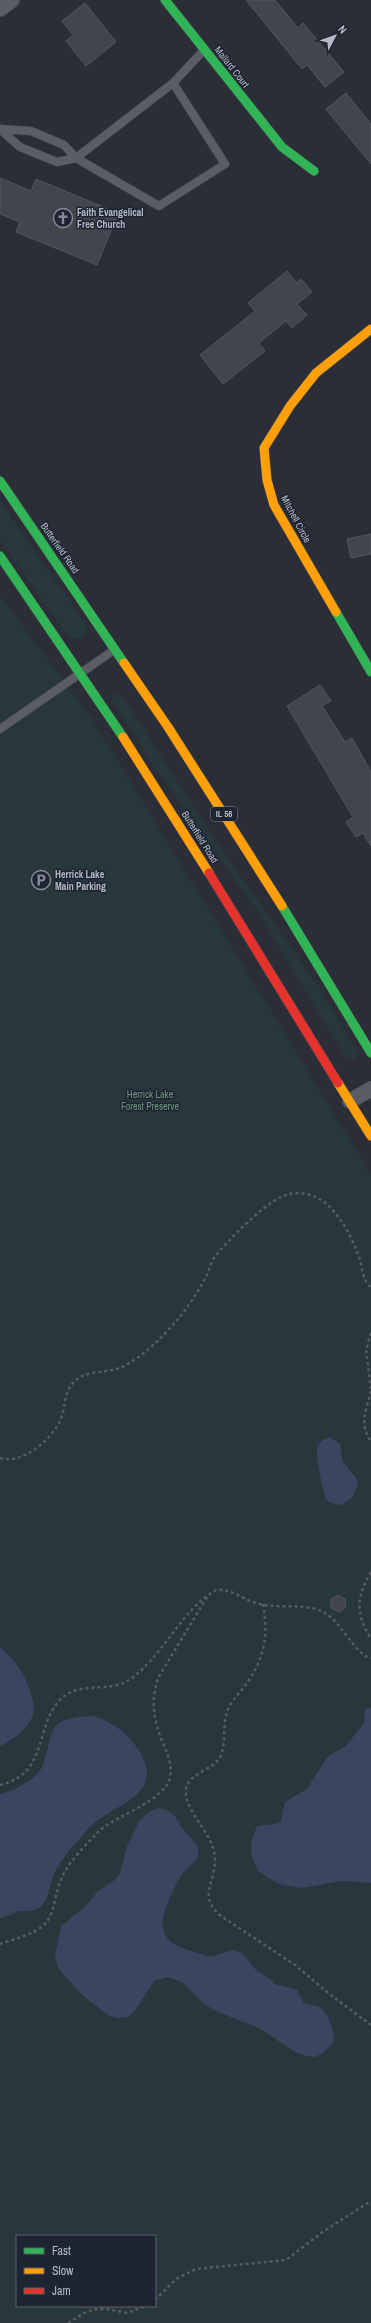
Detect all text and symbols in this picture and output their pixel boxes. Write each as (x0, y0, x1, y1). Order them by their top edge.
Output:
north arrow (315, 16, 355, 56)
text: N (335, 22, 350, 36)
street label: Mallard Court (212, 44, 253, 91)
place label: Faith Evangelical Free Church (77, 206, 144, 231)
church icon: Faith Evangelical Free Church (52, 207, 74, 229)
street label: Mitchell Circle (278, 493, 314, 545)
street label: Butterfield Road (38, 520, 82, 576)
road number: IL 56 (211, 807, 237, 821)
street label: Butterfield Road (179, 808, 221, 866)
place label: Herrick Lake Main Parking (55, 868, 106, 893)
parking icon: Herrick Lake Main Parking (30, 869, 52, 891)
park label: Herrick Lake Forest Preserve (121, 1088, 179, 1113)
legend (16, 2235, 156, 2307)
text: Fast (52, 2243, 71, 2259)
text: Slow (52, 2263, 74, 2279)
text: Jam (52, 2283, 71, 2299)

